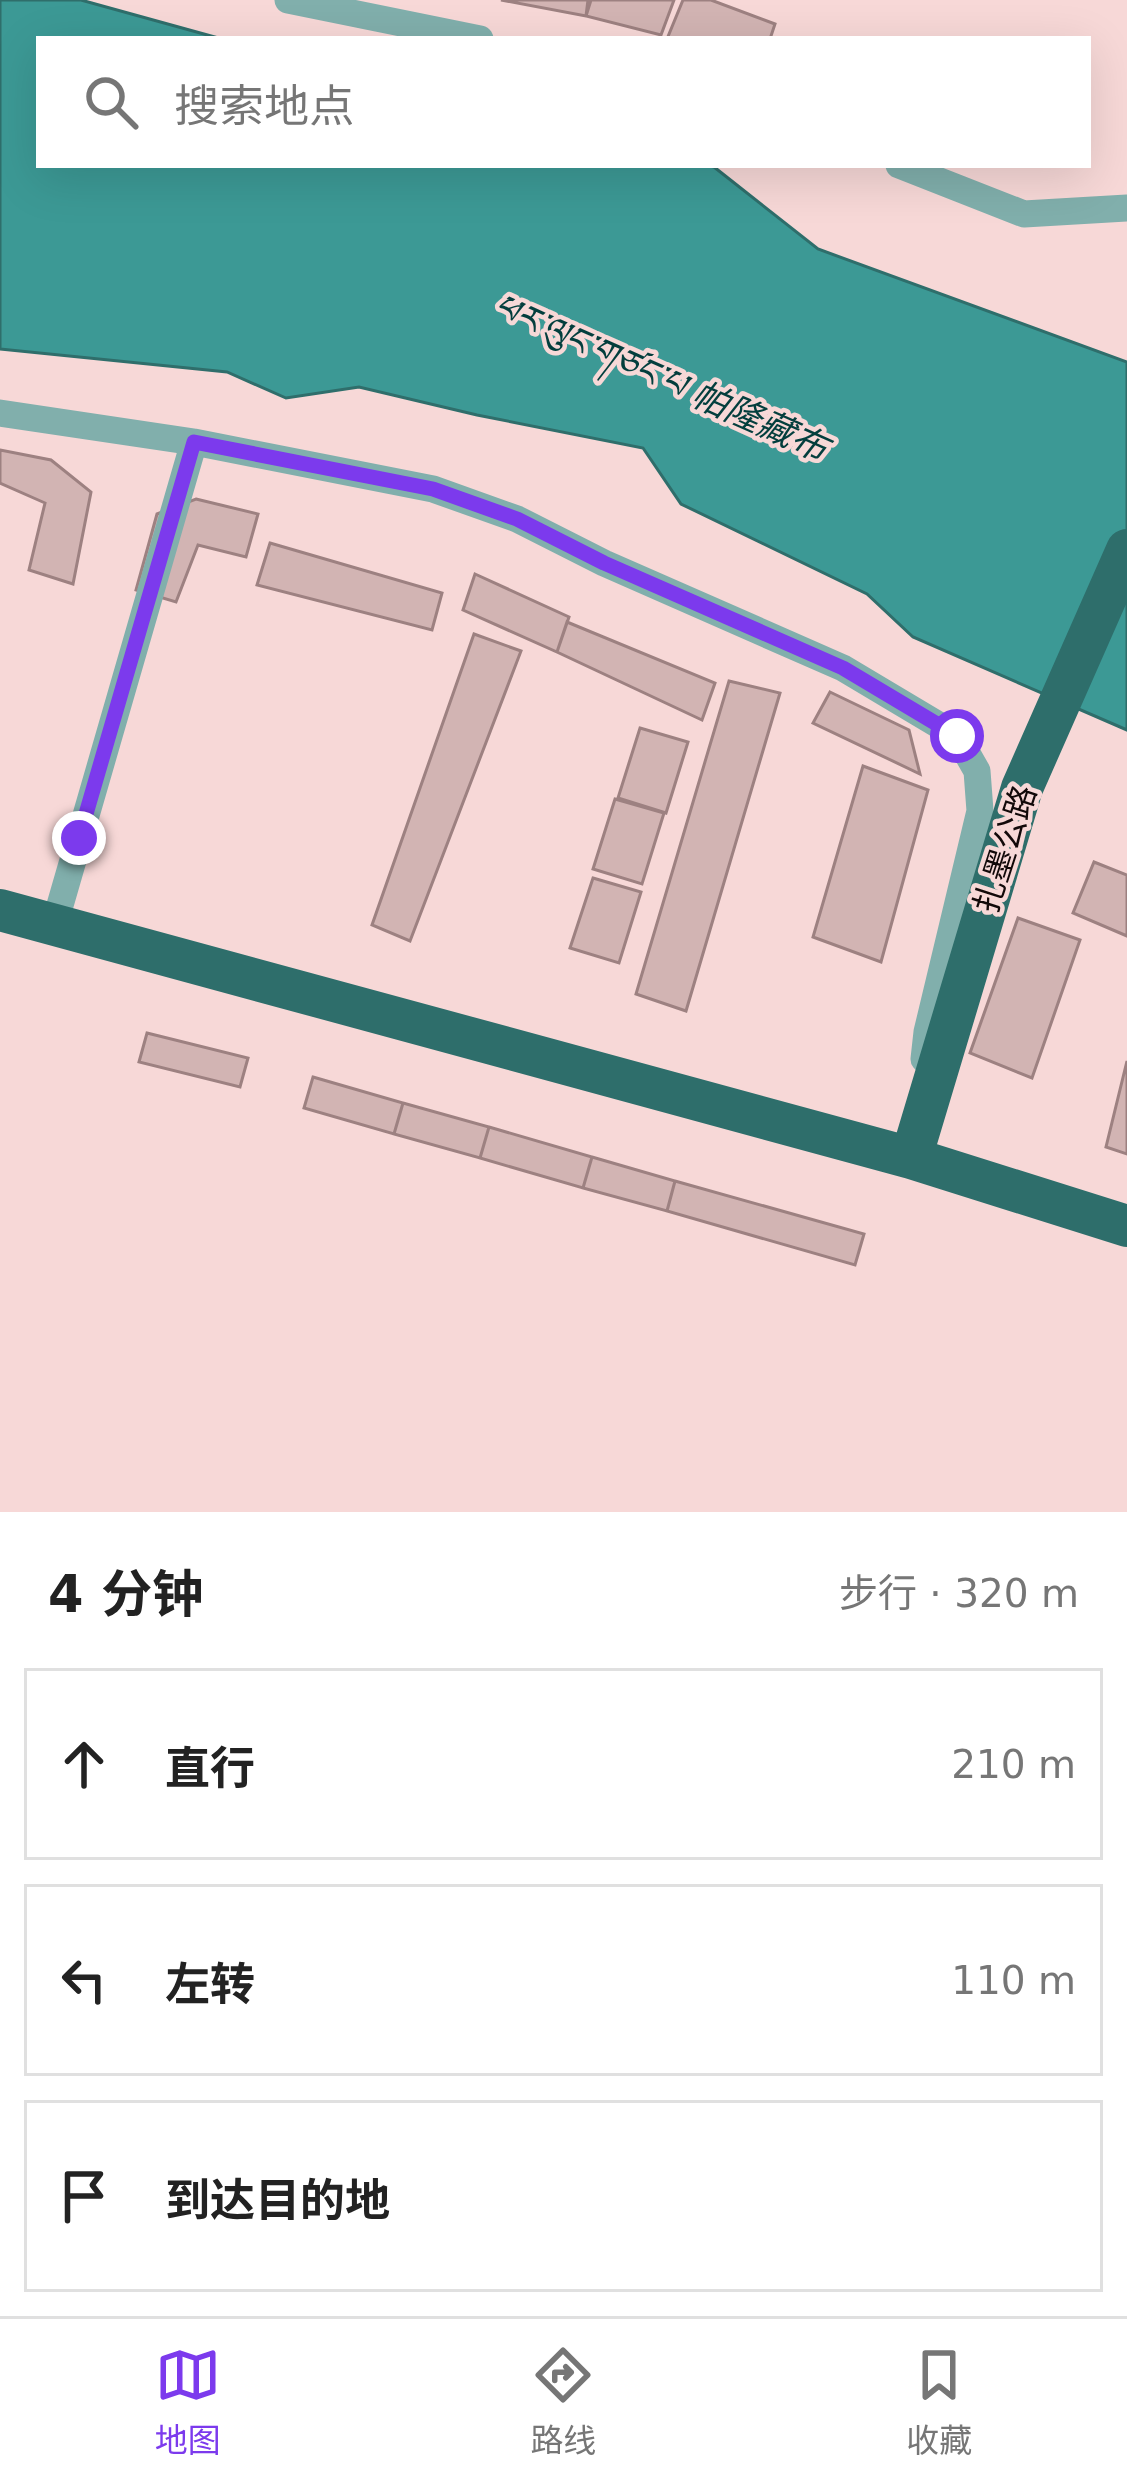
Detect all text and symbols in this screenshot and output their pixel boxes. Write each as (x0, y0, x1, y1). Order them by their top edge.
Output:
search box (36, 36, 1091, 168)
icon: search (78, 69, 144, 135)
text: 搜索地点 (174, 80, 354, 133)
water label: ཕར་ལུང་གཙང་པ 帕隆藏布 (484, 285, 839, 479)
route start (930, 709, 984, 763)
street label: 扎墨公路 (966, 780, 1044, 918)
route end (52, 811, 106, 865)
text: 4 分钟 (48, 1565, 203, 1624)
text: 步行 · 320 m (839, 1571, 1079, 1616)
icon: ahead (51, 1731, 117, 1797)
text: 直行 (165, 1742, 255, 1795)
text: 210 m (951, 1742, 1076, 1787)
icon: left (51, 1947, 117, 2013)
text: 左转 (165, 1958, 255, 2011)
text: 110 m (951, 1958, 1076, 2003)
icon: arrive (51, 2163, 117, 2229)
text: 到达目的地 (165, 2174, 390, 2227)
tab: 地图 (155, 2342, 221, 2462)
tab: 路线 (530, 2342, 596, 2462)
tab: 收藏 (906, 2342, 972, 2462)

